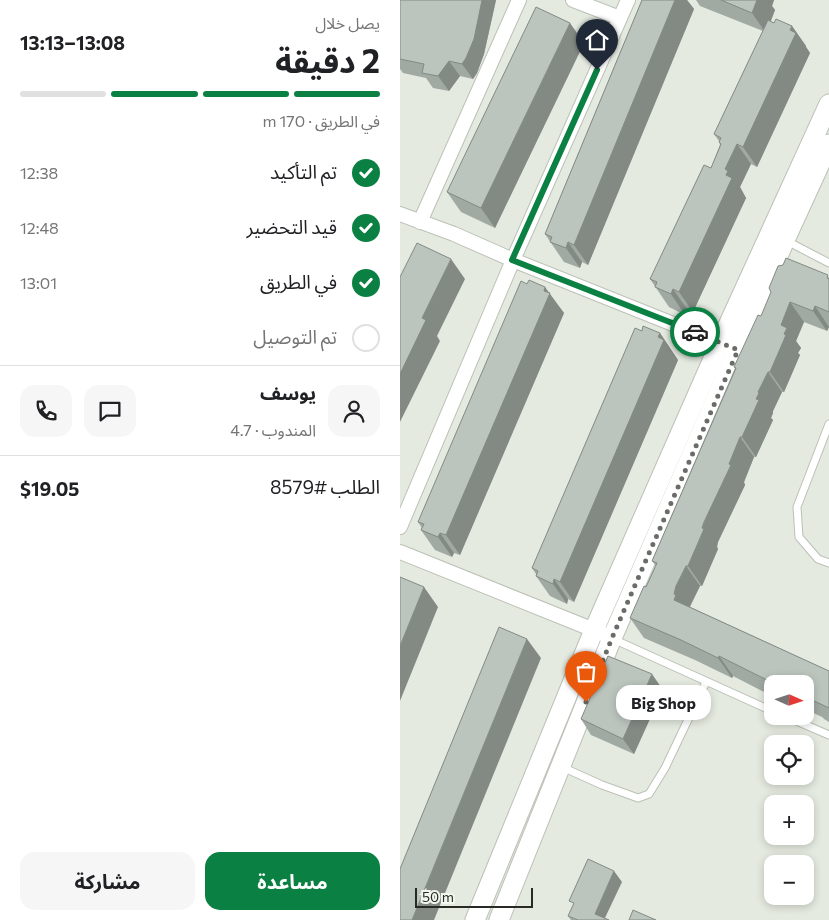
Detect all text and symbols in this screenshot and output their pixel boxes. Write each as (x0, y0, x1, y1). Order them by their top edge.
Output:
text: يصل خلال (315, 13, 380, 32)
pin (576, 19, 618, 70)
icon: home (583, 26, 611, 54)
text: 13:08–13:13 (20, 31, 125, 54)
text: 2 دقيقة (275, 40, 380, 80)
text: في الطريق · 170 m (262, 111, 380, 130)
icon: check (352, 159, 380, 187)
text: تم التأكيد (270, 160, 337, 183)
text: 12:38 (20, 163, 58, 182)
icon: check (352, 214, 380, 242)
text: قيد التحضير (246, 215, 337, 238)
text: 12:48 (20, 218, 59, 237)
icon: check (352, 269, 380, 297)
text: في الطريق (260, 270, 337, 293)
text: 13:01 (20, 273, 57, 292)
courier (670, 307, 720, 357)
icon: car (681, 318, 709, 346)
text: تم التوصيل (253, 325, 337, 348)
text: يوسف (260, 381, 316, 404)
button: phone (20, 385, 72, 437)
button: chat (84, 385, 136, 437)
button: person (328, 385, 380, 437)
text: المندوب · 4.7 (230, 420, 316, 439)
text: الطلب #8579 (270, 475, 380, 498)
text: $19.05 (20, 477, 79, 500)
pin (565, 651, 607, 702)
icon: bag (572, 658, 600, 686)
north arrow (764, 675, 814, 725)
map controls (764, 675, 814, 905)
callout: Big Shop (616, 684, 711, 720)
text: Big Shop (631, 693, 696, 712)
button: locate (764, 735, 814, 785)
button: + (764, 795, 814, 845)
button: مشاركة (20, 852, 195, 910)
button: مساعدة (205, 852, 380, 910)
button: − (764, 855, 814, 905)
scale bar (415, 885, 532, 908)
text: 50 m (422, 888, 454, 905)

